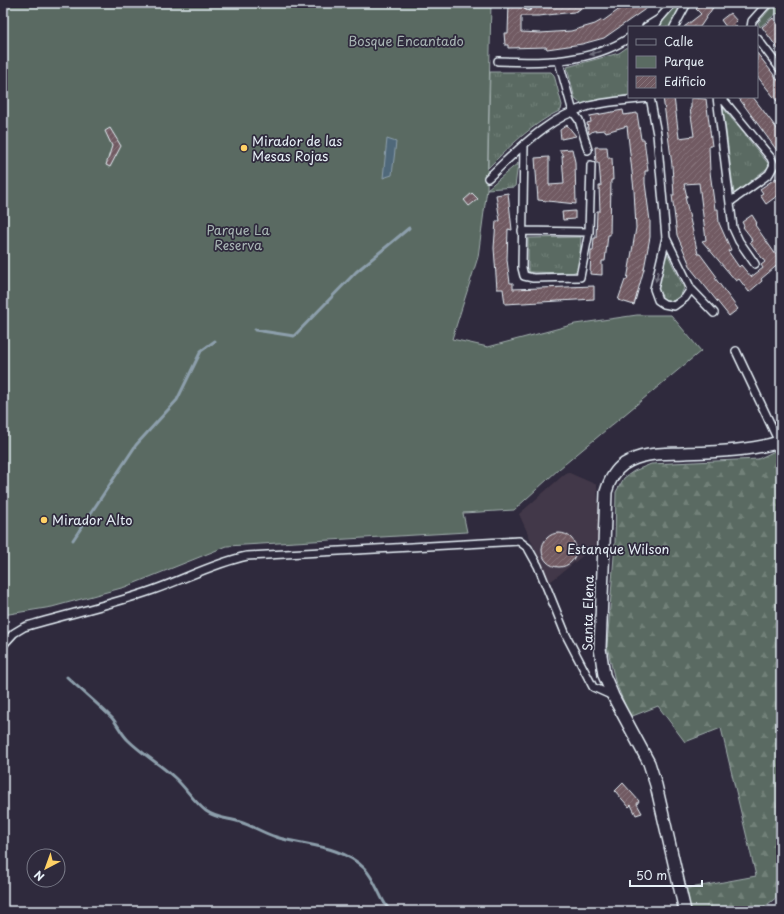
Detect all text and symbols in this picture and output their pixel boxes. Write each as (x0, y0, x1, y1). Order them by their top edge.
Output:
legend (628, 26, 758, 98)
park label: Bosque Encantado (348, 31, 464, 50)
text: Calle (664, 32, 694, 50)
one-way arrow (589, 50, 601, 56)
text: Parque (664, 52, 704, 70)
text: Edificio (664, 72, 706, 90)
place label: Mirador de las Mesas Rojas (252, 131, 342, 165)
marker: Mirador de las Mesas Rojas (239, 143, 249, 153)
park label: Parque La Reserva (206, 220, 270, 254)
one-way arrow (653, 270, 659, 282)
place label: Mirador Alto (52, 510, 133, 529)
marker: Mirador Alto (39, 515, 49, 525)
place label: Estanque Wilson (567, 539, 669, 558)
marker: Estanque Wilson (554, 544, 564, 554)
street label: Santa Elena (577, 574, 598, 651)
north arrow (26, 848, 66, 888)
scale bar (630, 862, 702, 888)
text: N (30, 866, 48, 885)
text: 50 m (636, 866, 667, 884)

